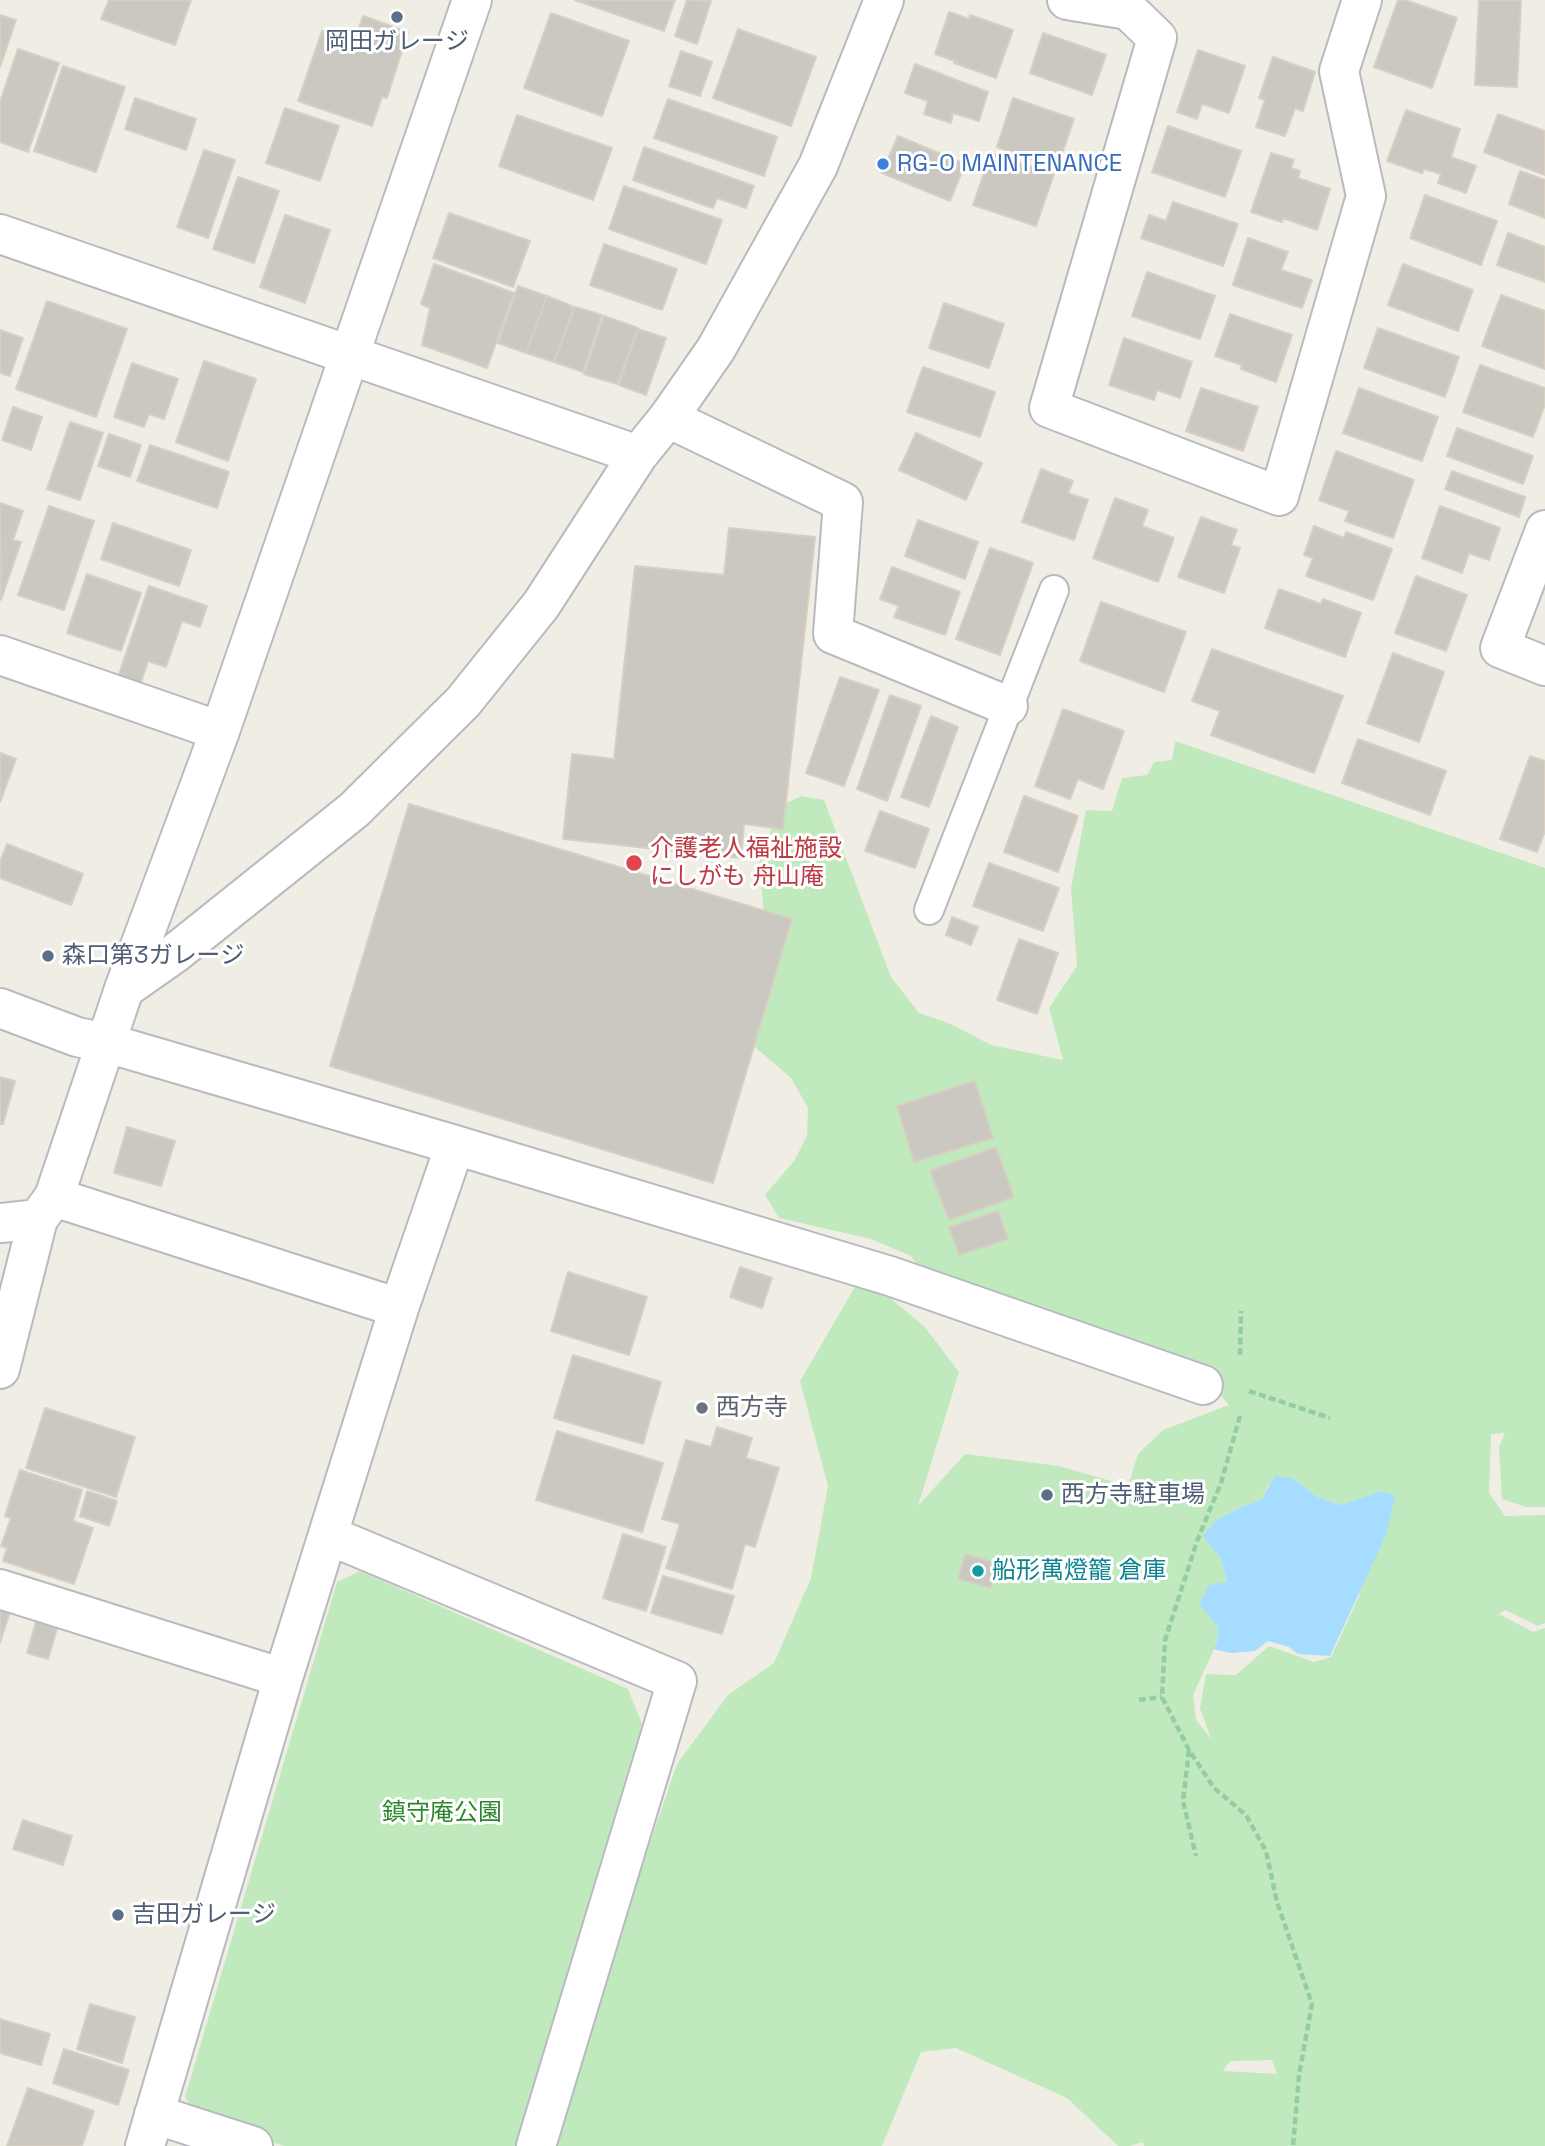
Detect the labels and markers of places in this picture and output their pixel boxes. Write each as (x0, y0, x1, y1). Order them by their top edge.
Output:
marker: 岡田ガレージ (389, 9, 405, 25)
place label: 岡田ガレージ (325, 28, 469, 56)
place label: RG-O MAINTENANCE (897, 150, 1122, 178)
marker: RG-O MAINTENANCE (875, 156, 891, 172)
place label: 介護老人福祉施設 にしがも 舟山庵 (650, 835, 842, 891)
marker: 介護老人福祉施設 にしがも 舟山庵 (624, 853, 644, 873)
place label: 森口第3ガレージ (62, 942, 244, 970)
marker: 森口第3ガレージ (40, 948, 56, 964)
place label: 西方寺 (716, 1394, 788, 1422)
marker: 西方寺 (694, 1400, 710, 1416)
place label: 西方寺駐車場 (1061, 1481, 1205, 1509)
marker: 西方寺駐車場 (1039, 1487, 1055, 1503)
place label: 船形萬燈籠 倉庫 (992, 1557, 1166, 1585)
marker: 船形萬燈籠 倉庫 (970, 1563, 986, 1579)
place label: 吉田ガレージ (132, 1901, 276, 1929)
marker: 吉田ガレージ (110, 1907, 126, 1923)

